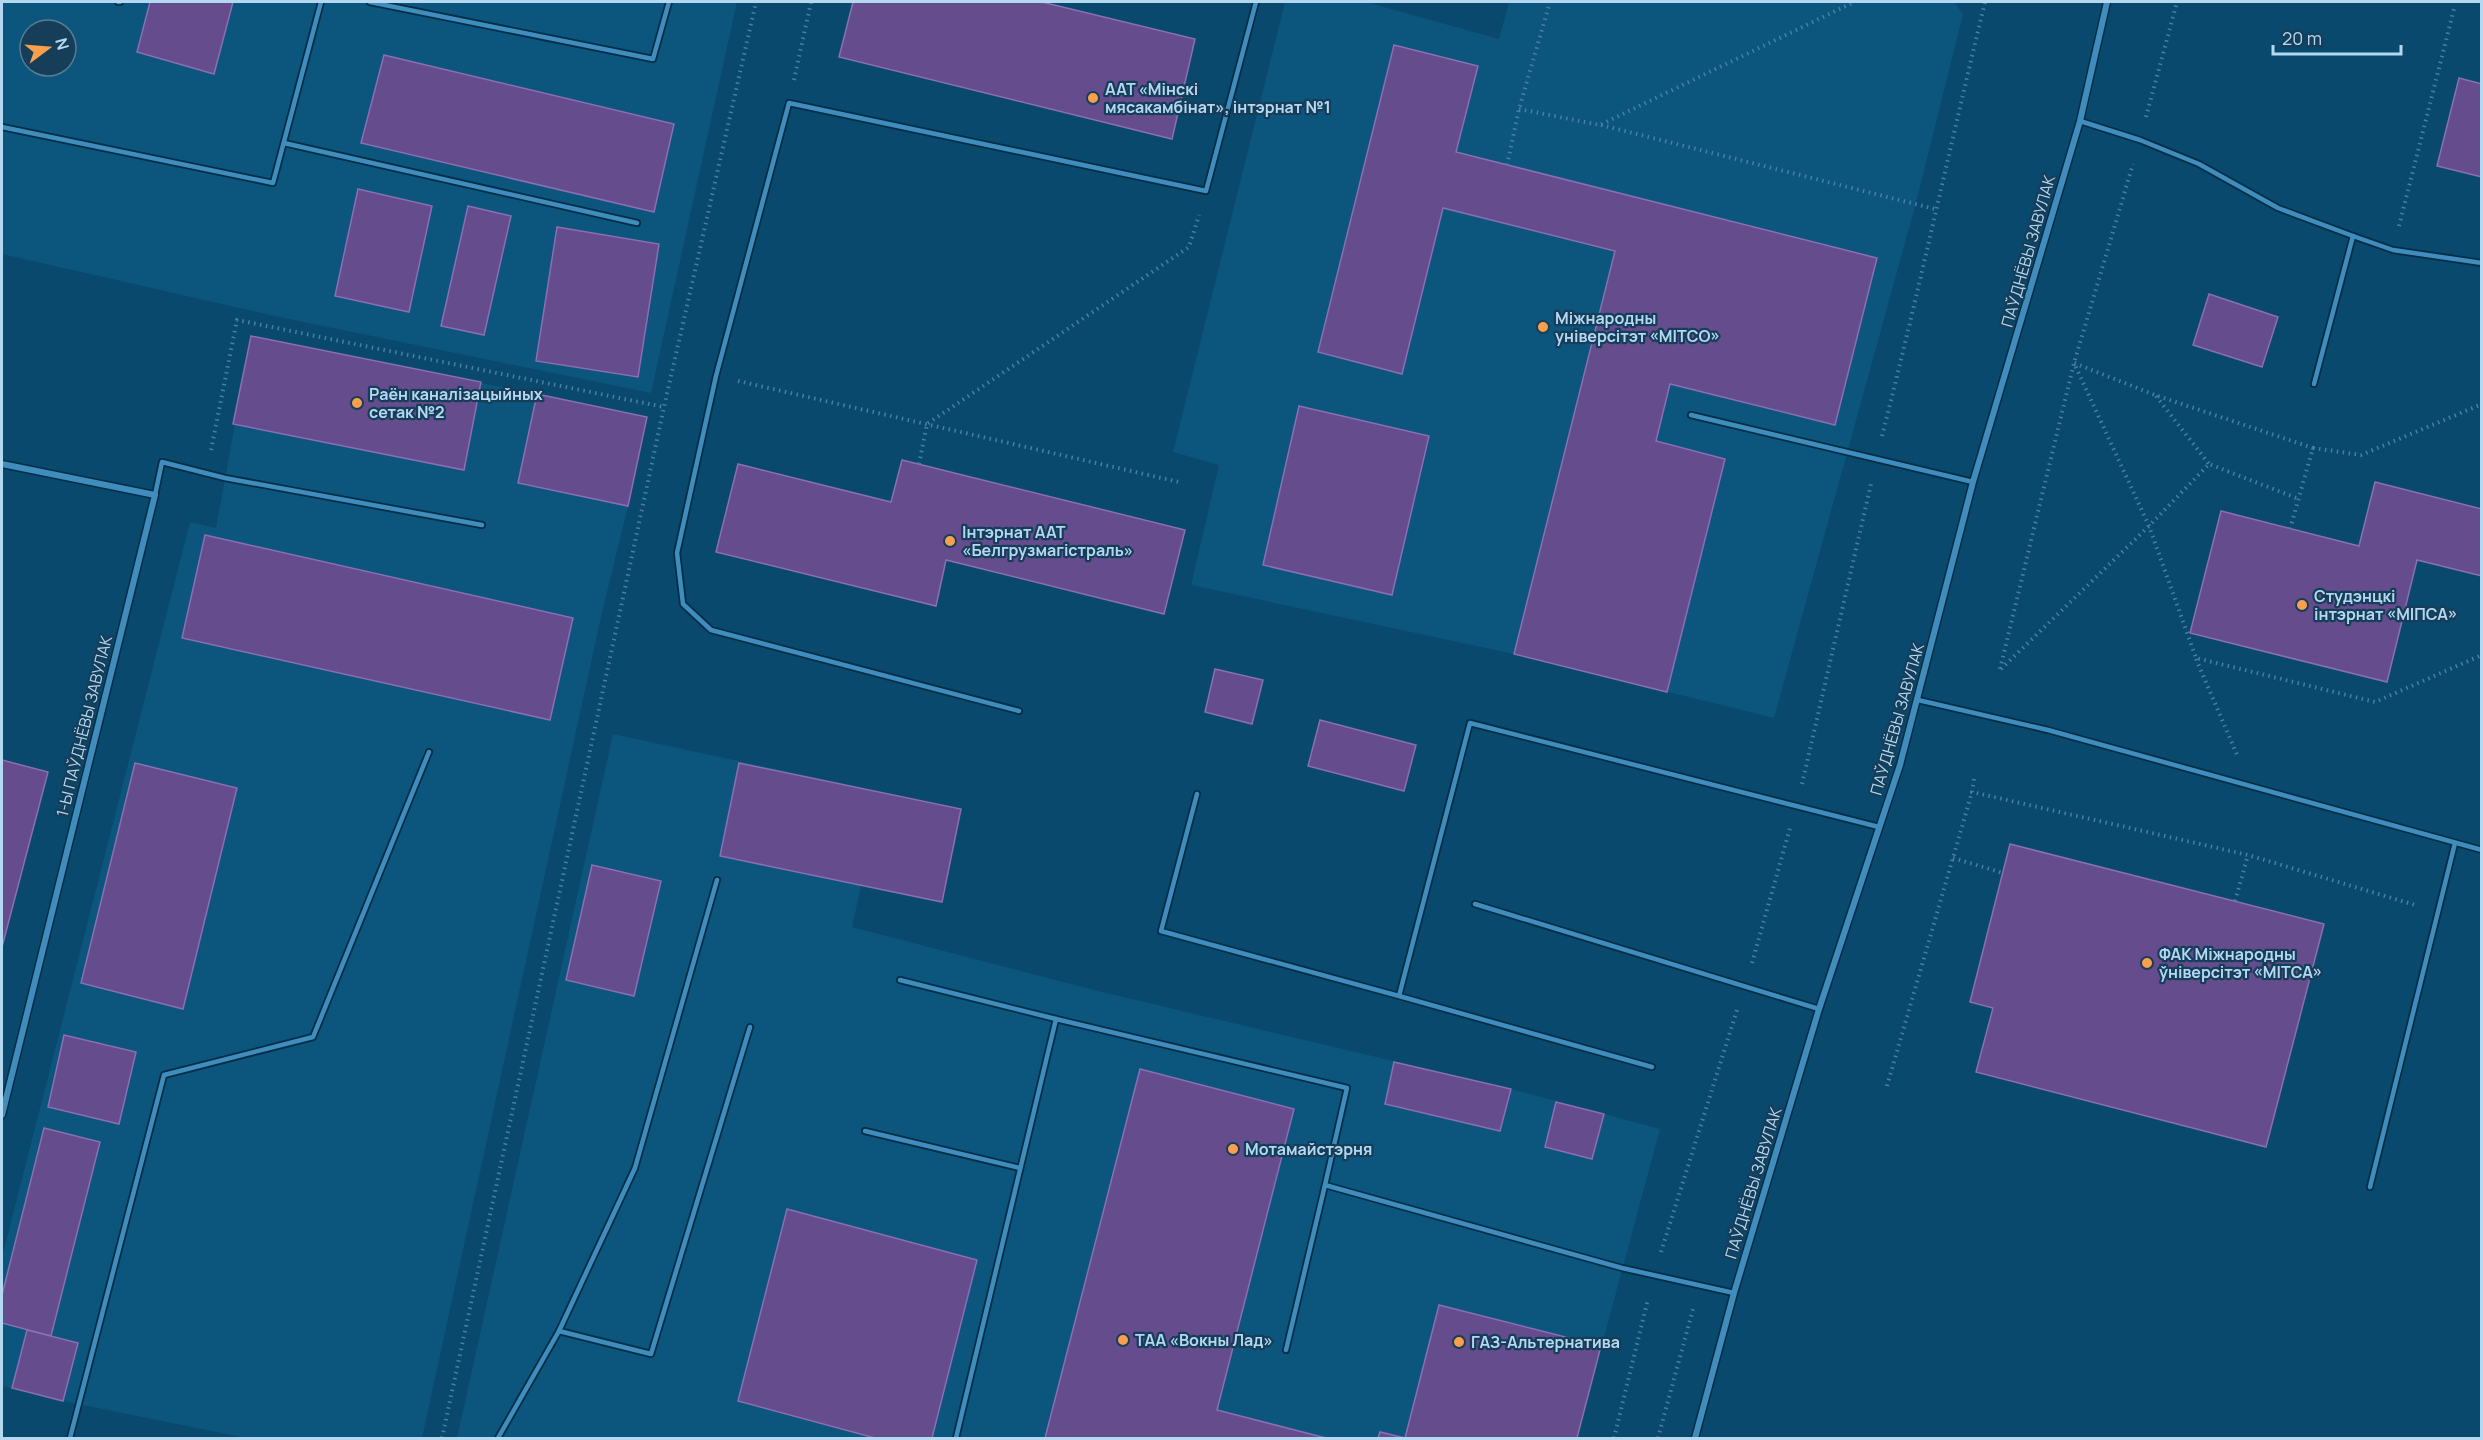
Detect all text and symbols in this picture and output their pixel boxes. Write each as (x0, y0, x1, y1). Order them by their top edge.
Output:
north arrow (18, 18, 78, 78)
scale bar (2273, 18, 2400, 56)
text: 20 m (2282, 26, 2322, 50)
text: N (50, 35, 75, 52)
place label: ААТ «Мінскі мясакамбінат», інтэрнат №1 (1105, 78, 1331, 118)
marker: ААТ «Мінскі мясакамбінат», інтэрнат №1 (1086, 91, 1100, 105)
street label: ПАЎДНЁВЫ ЗАВУЛАК (1996, 172, 2060, 330)
place label: Міжнародны універсітэт «МІТСО» (1555, 307, 1720, 347)
marker: Міжнародны універсітэт «МІТСО» (1536, 320, 1550, 334)
place label: Раён каналізацыйных сетак №2 (369, 383, 543, 423)
marker: Раён каналізацыйных сетак №2 (350, 396, 364, 410)
place label: Інтэрнат ААТ «Белгрузмагістраль» (962, 521, 1133, 561)
marker: Інтэрнат ААТ «Белгрузмагістраль» (943, 534, 957, 548)
place label: Студэнцкі інтэрнат «МІПСА» (2314, 585, 2457, 625)
marker: Студэнцкі інтэрнат «МІПСА» (2295, 598, 2309, 612)
street label: 1-Ы ПАЎДНЁВЫ ЗАВУЛАК (51, 633, 117, 819)
street label: ПАЎДНЁВЫ ЗАВУЛАК (1865, 640, 1929, 798)
place label: ФАК Міжнародны ўніверсітэт «МІТСА» (2159, 943, 2322, 983)
marker: ФАК Міжнародны ўніверсітэт «МІТСА» (2140, 956, 2154, 970)
street label: ПАЎДНЁВЫ ЗАВУЛАК (1719, 1104, 1787, 1261)
place label: Мотамайстэрня (1245, 1138, 1372, 1160)
marker: Мотамайстэрня (1226, 1142, 1240, 1156)
place label: ТАА «Вокны Лад» (1135, 1329, 1273, 1351)
place label: ГАЗ-Альтернатива (1471, 1331, 1620, 1353)
marker: ТАА «Вокны Лад» (1116, 1333, 1130, 1347)
marker: ГАЗ-Альтернатива (1452, 1335, 1466, 1349)

